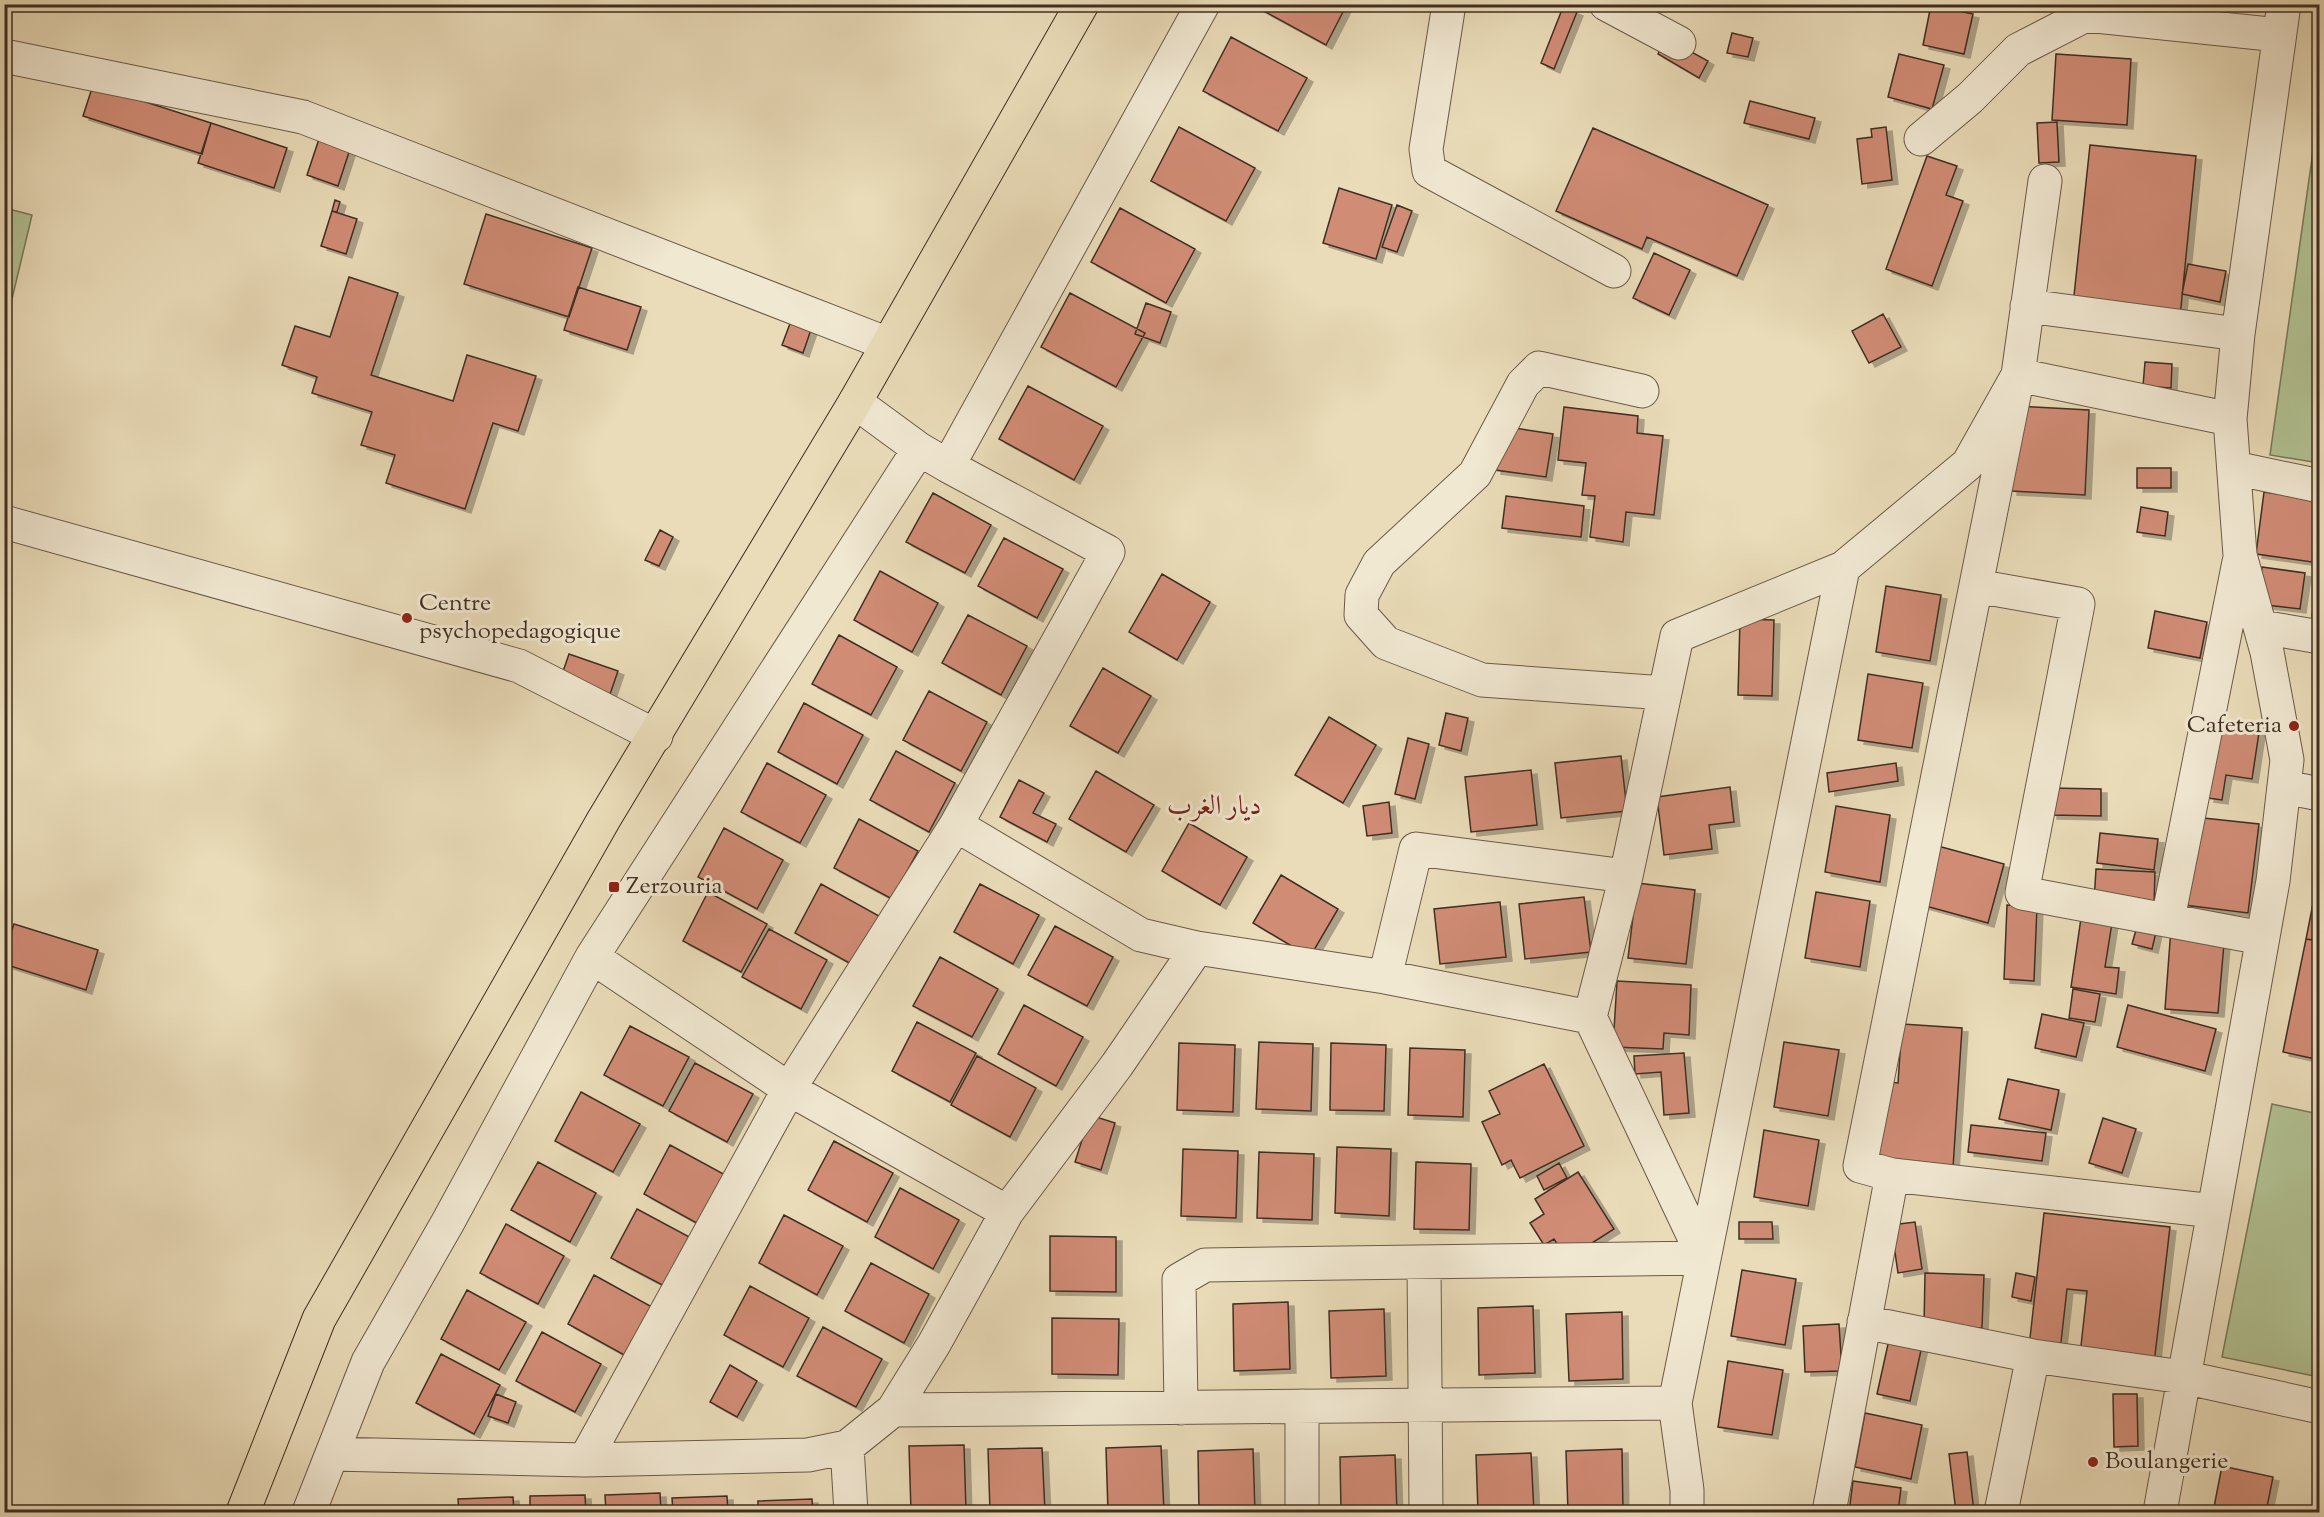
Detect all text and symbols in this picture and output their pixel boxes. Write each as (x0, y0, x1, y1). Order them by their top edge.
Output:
place label: Centre psychopedagogique (419, 587, 621, 649)
marker: Centre psychopedagogique (400, 611, 414, 625)
place label: Cafeteria (2187, 709, 2282, 743)
marker: Cafeteria (2287, 719, 2301, 733)
district label: ديار الغرب (1167, 788, 1261, 827)
place label: Zerzouria (626, 870, 723, 904)
marker: Zerzouria (607, 880, 621, 894)
place label: Boulangerie (2105, 1445, 2228, 1479)
marker: Boulangerie (2086, 1455, 2100, 1469)

